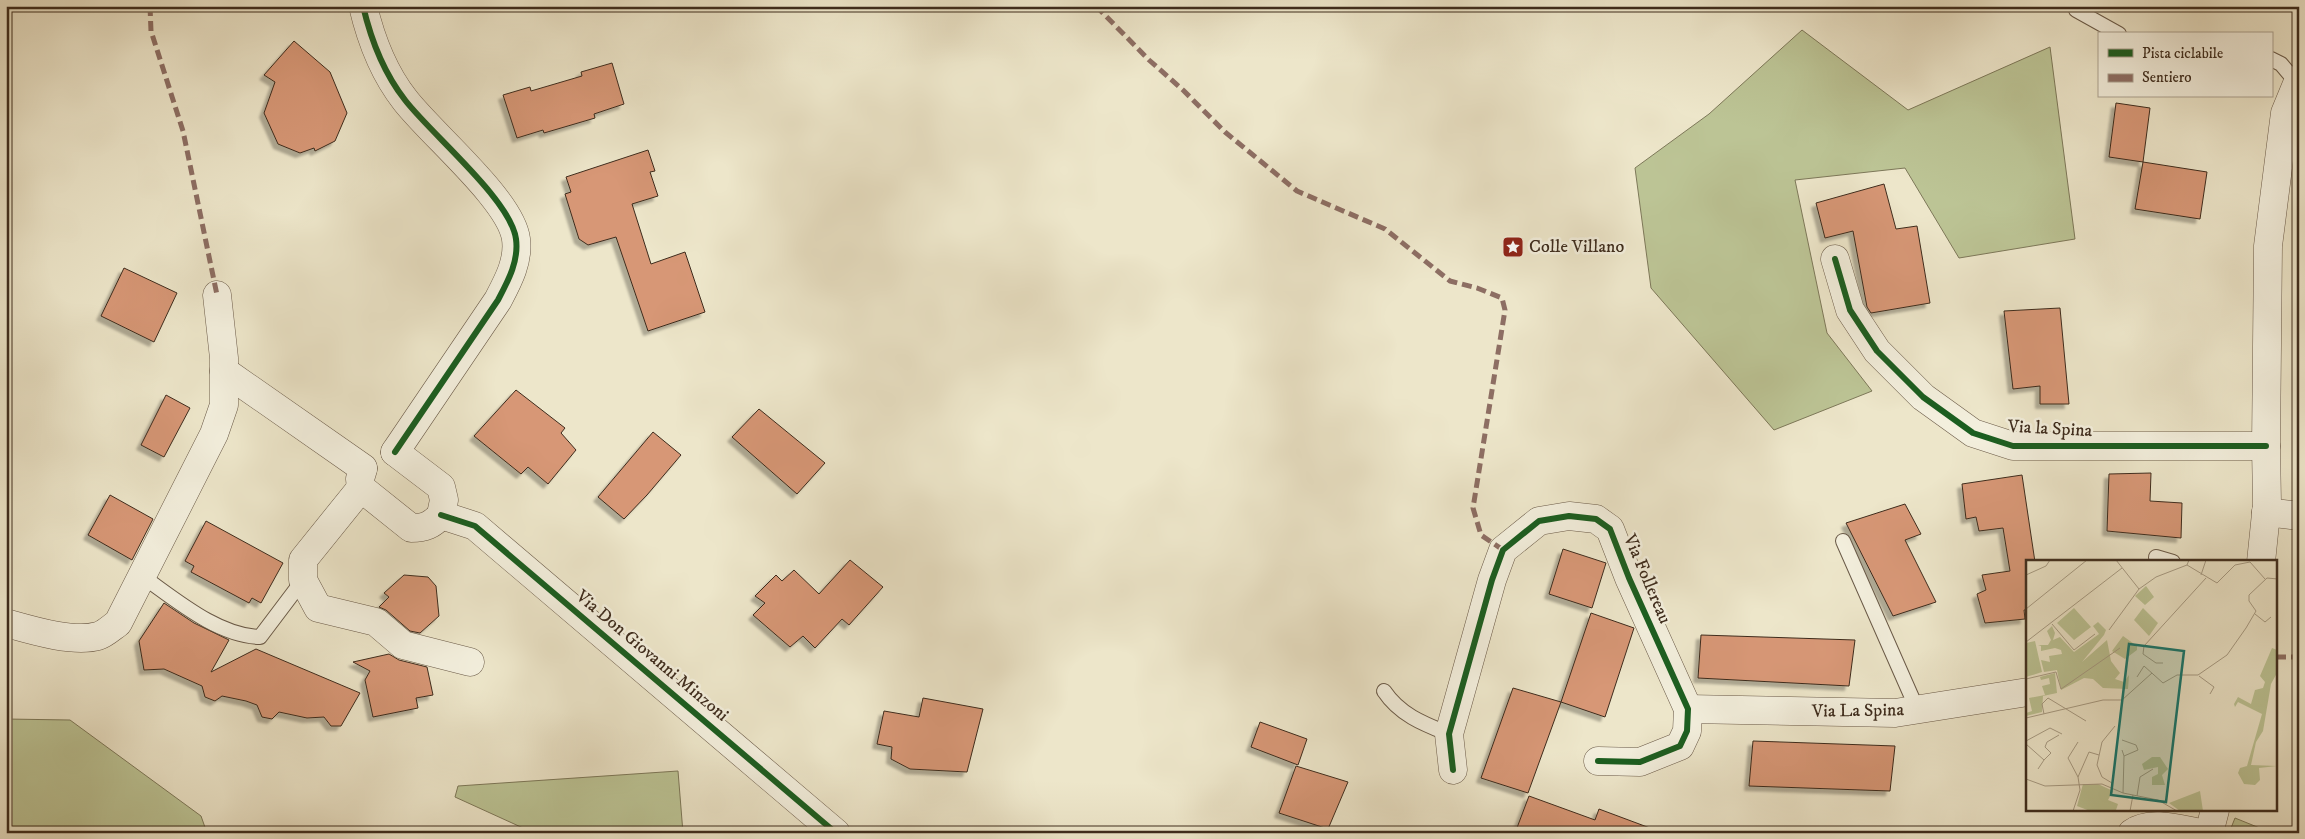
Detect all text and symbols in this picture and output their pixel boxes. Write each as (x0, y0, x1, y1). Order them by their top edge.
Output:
legend (2098, 32, 2272, 98)
text: Pista ciclabile (2142, 44, 2223, 63)
text: Sentiero (2142, 68, 2192, 87)
place icon: Colle Villano (1501, 235, 1525, 259)
place label: Colle Villano (1529, 236, 1624, 258)
street label: Via la Spina (2006, 416, 2093, 442)
street label: Via Follereau (1618, 530, 1676, 627)
inset map (2026, 560, 2278, 812)
street label: Via Don Giovanni Minzoni (570, 585, 733, 726)
street label: Via La Spina (1811, 699, 1905, 723)

